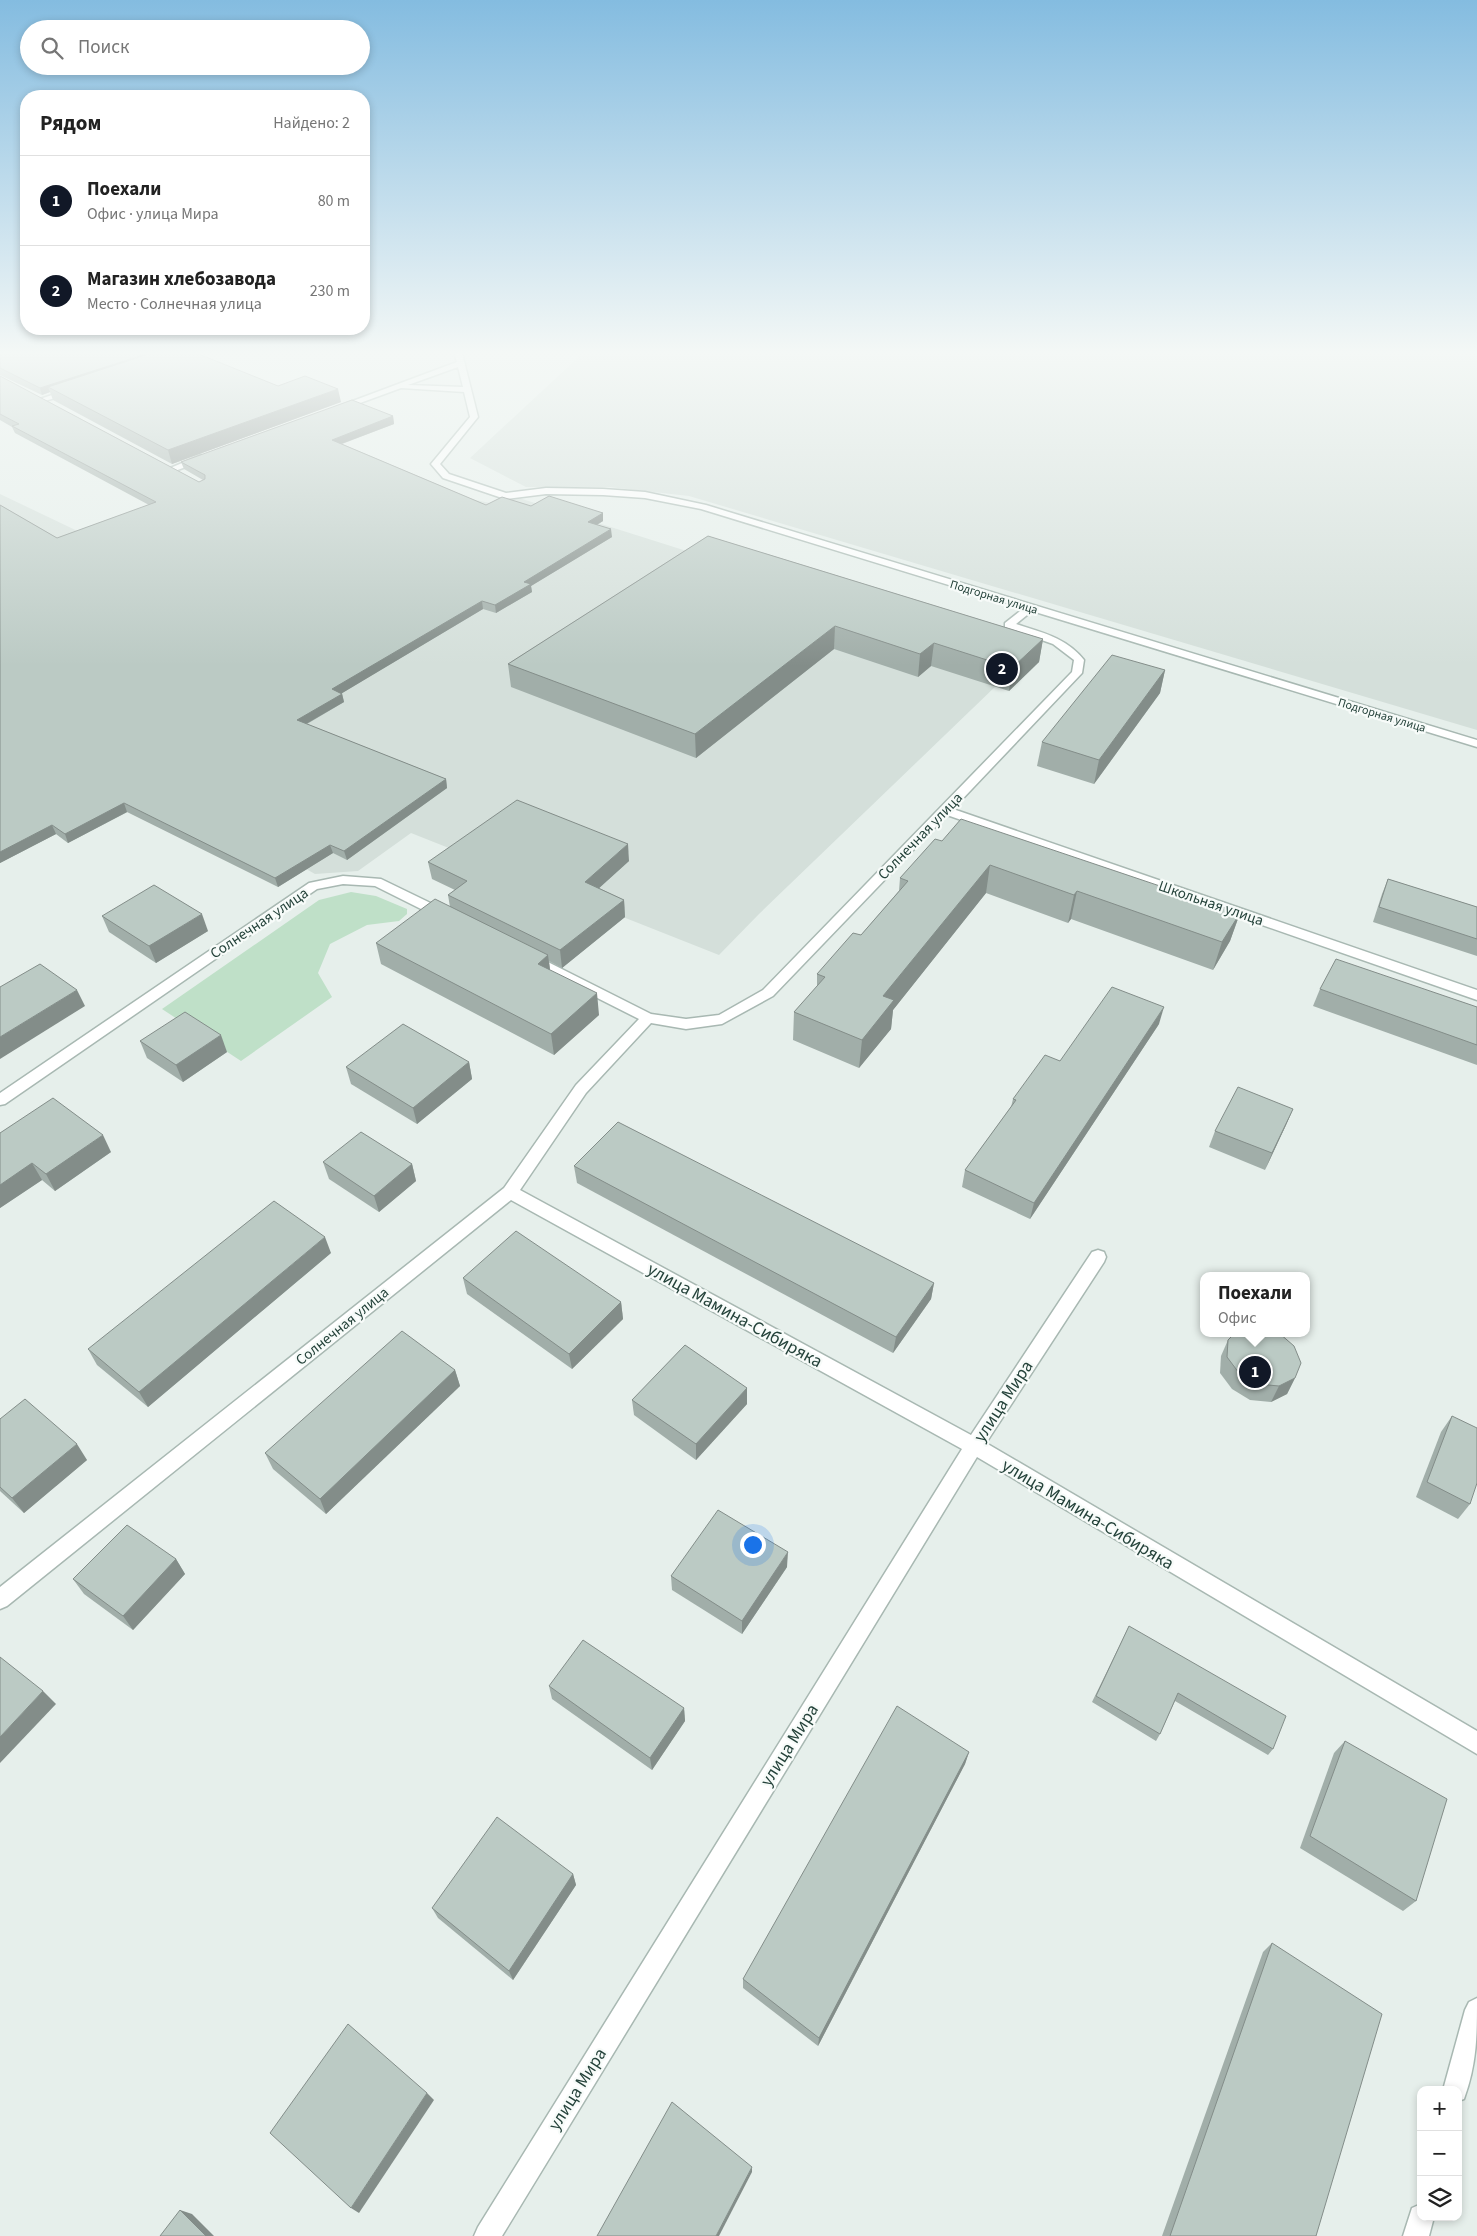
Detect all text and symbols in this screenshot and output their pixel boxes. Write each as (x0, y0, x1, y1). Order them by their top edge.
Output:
search box (20, 20, 370, 75)
icon: search (38, 34, 66, 62)
text: Поиск (78, 34, 129, 61)
text: Рядом (40, 108, 101, 138)
text: Найдено: 2 (273, 112, 350, 134)
text: Поехали (87, 176, 161, 203)
text: 1 (52, 190, 60, 212)
text: 80 m (318, 190, 350, 212)
text: Офис · улица Мира (87, 203, 219, 225)
text: Магазин хлебозавода (87, 266, 276, 293)
text: 2 (52, 280, 60, 302)
text: 230 m (310, 280, 350, 302)
text: Место · Солнечная улица (87, 293, 262, 315)
street label: Подгорная улица (948, 576, 1040, 619)
pin: 2 (986, 650, 1018, 688)
street label: Подгорная улица (1336, 694, 1428, 737)
street label: Солнечная улица (873, 788, 968, 885)
street label: Школьная улица (1155, 876, 1266, 931)
street label: Солнечная улица (206, 883, 313, 964)
street label: улица Мамина-Сибиряка (643, 1257, 827, 1374)
popup (1200, 1272, 1310, 1337)
text: Поехали (1218, 1280, 1292, 1307)
street label: Солнечная улица (291, 1282, 393, 1370)
text: Офис (1218, 1307, 1257, 1329)
pin: 1 (1239, 1353, 1271, 1391)
street label: улица Мира (968, 1356, 1039, 1447)
street label: улица Мамина-Сибиряка (997, 1453, 1178, 1576)
your location (740, 1532, 766, 1558)
street label: улица Мира (754, 1699, 825, 1791)
street label: улица Мира (542, 2043, 613, 2135)
map controls (1417, 2086, 1462, 2221)
button: + (1417, 2086, 1462, 2131)
button: − (1417, 2131, 1462, 2176)
button: layers (1417, 2176, 1462, 2221)

